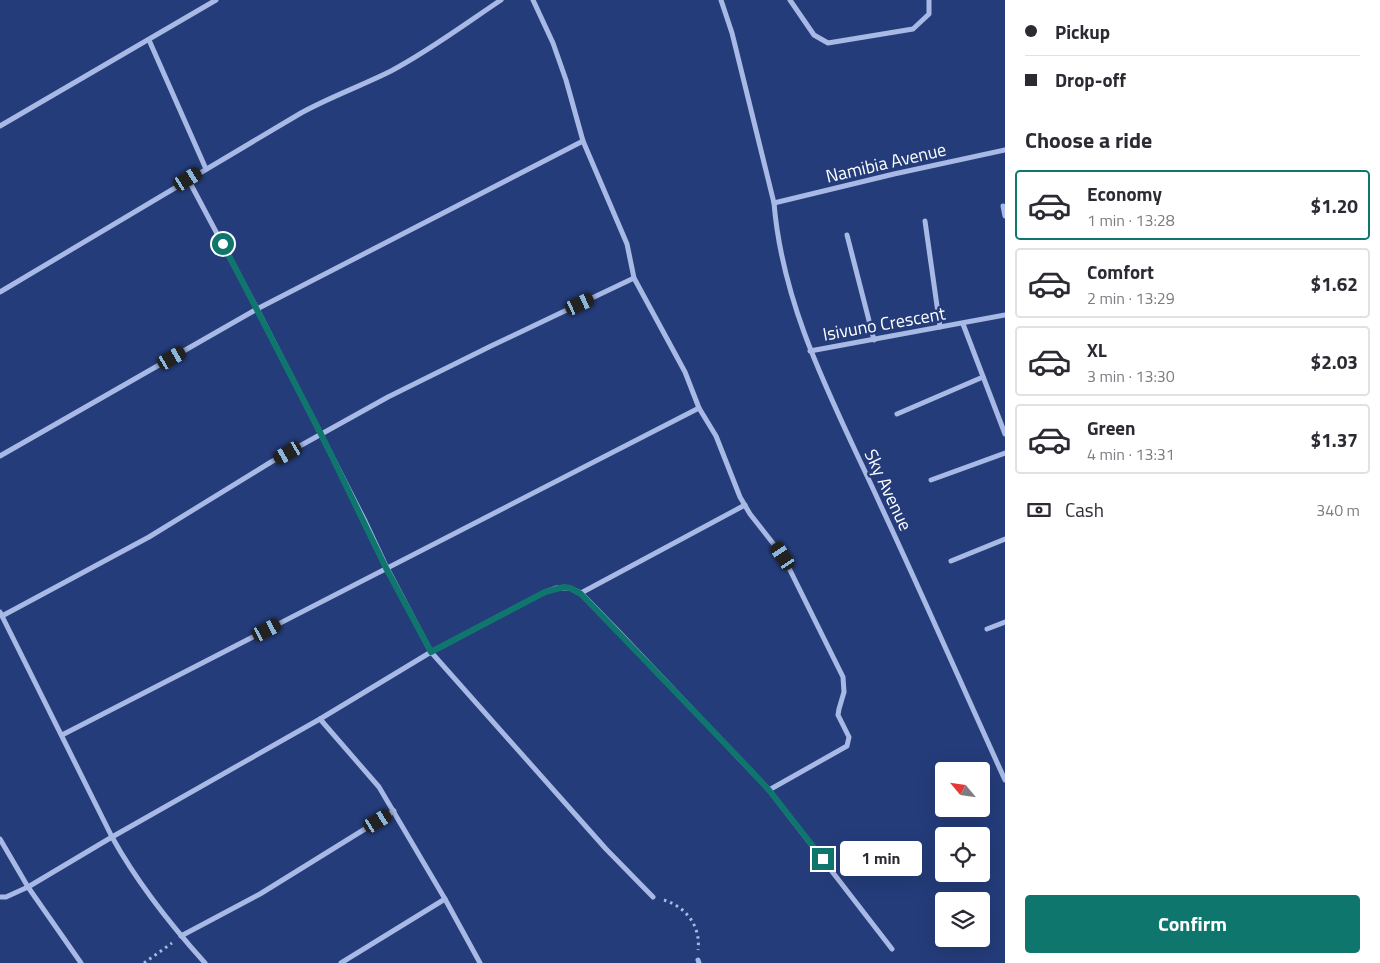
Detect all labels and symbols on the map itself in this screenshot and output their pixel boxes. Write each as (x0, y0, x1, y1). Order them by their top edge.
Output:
street label: Namibia Avenue (823, 136, 949, 189)
car (171, 165, 204, 193)
route start (212, 233, 234, 255)
car (563, 291, 596, 317)
street label: Isivuno Crescent (820, 299, 948, 348)
car (155, 344, 188, 372)
car (271, 439, 304, 467)
street label: Sky Avenue (858, 445, 919, 535)
car (768, 539, 797, 573)
car (250, 617, 283, 643)
north arrow (935, 762, 990, 818)
car (361, 807, 394, 835)
callout: 1 min (840, 842, 923, 876)
route end (812, 848, 834, 870)

